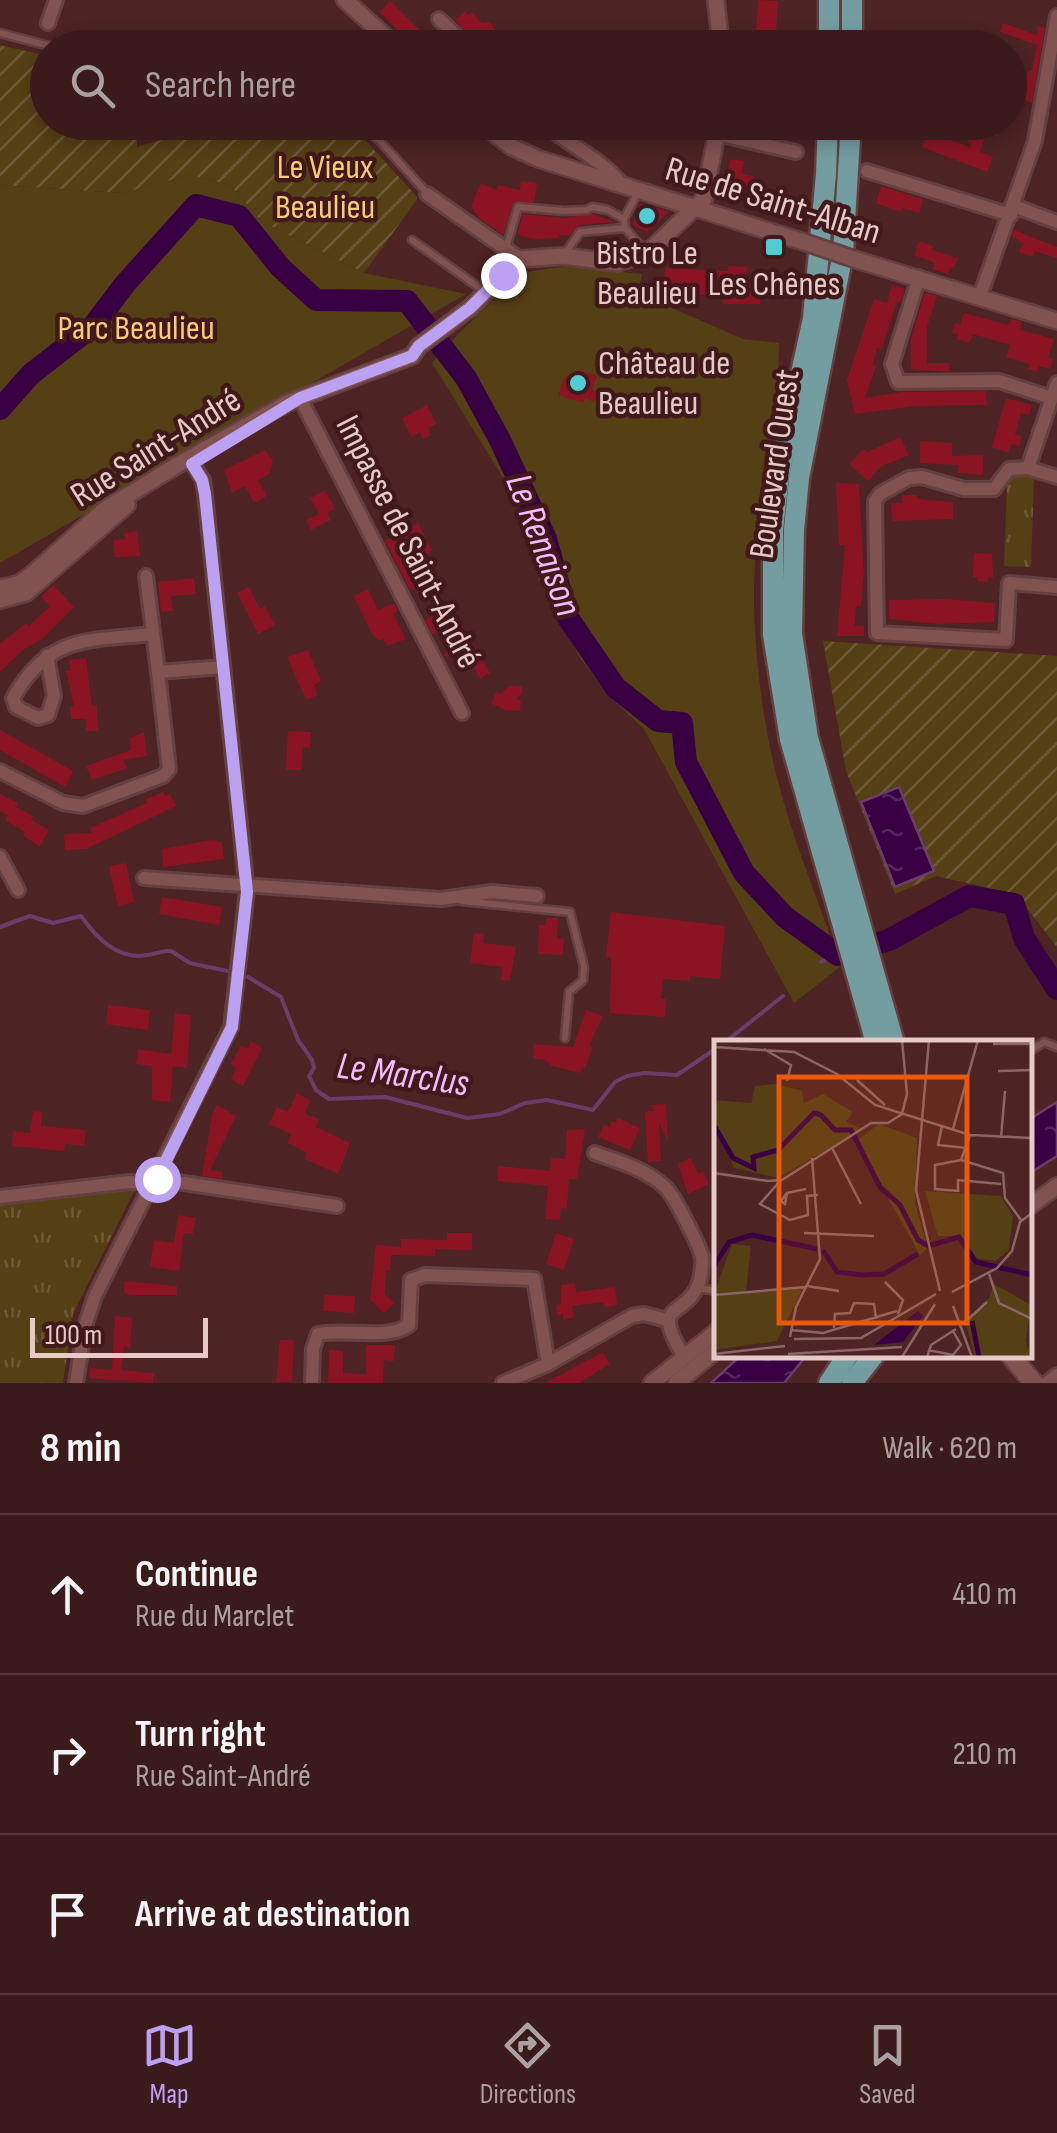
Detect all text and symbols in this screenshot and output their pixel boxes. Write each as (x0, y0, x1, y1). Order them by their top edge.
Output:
search box (30, 30, 1027, 140)
icon: search (65, 58, 120, 113)
text: Search here (145, 63, 296, 108)
park label: Le Vieux Beaulieu (275, 146, 375, 229)
street label: Rue de Saint-Alban (660, 148, 886, 254)
marker: Bistro Le Beaulieu (636, 205, 658, 227)
place label: Bistro Le Beaulieu (596, 232, 698, 315)
marker: Les Chênes (763, 236, 785, 258)
route end (481, 253, 527, 299)
place label: Les Chênes (708, 263, 840, 306)
park label: Parc Beaulieu (57, 307, 215, 350)
place label: Château de Beaulieu (598, 342, 730, 425)
street label: Boulevard Ouest (740, 367, 810, 561)
marker: Château de Beaulieu (567, 372, 589, 394)
street label: Rue Saint-André (63, 379, 249, 517)
street label: Impasse de Saint-André (326, 408, 490, 676)
water label: Le Renaison (495, 468, 591, 623)
inset map (714, 1040, 1032, 1358)
water label: Le Marclus (334, 1044, 472, 1107)
route start (135, 1157, 181, 1203)
scale bar (30, 1313, 208, 1358)
text: 100 m (45, 1319, 102, 1352)
text: 8 min (40, 1423, 121, 1474)
text: Walk · 620 m (883, 1429, 1017, 1468)
text: Continue (135, 1552, 258, 1597)
icon: ahead (40, 1567, 95, 1622)
text: 410 m (952, 1575, 1017, 1614)
text: Rue du Marclet (135, 1597, 294, 1636)
text: Turn right (135, 1712, 266, 1757)
icon: right (40, 1727, 95, 1782)
text: 210 m (953, 1735, 1017, 1774)
text: Rue Saint-André (135, 1757, 311, 1796)
icon: arrive (40, 1887, 95, 1942)
text: Arrive at destination (135, 1892, 410, 1937)
tab: Map (142, 2018, 197, 2111)
tab: Directions (480, 2018, 576, 2111)
tab: Saved (859, 2018, 915, 2111)

